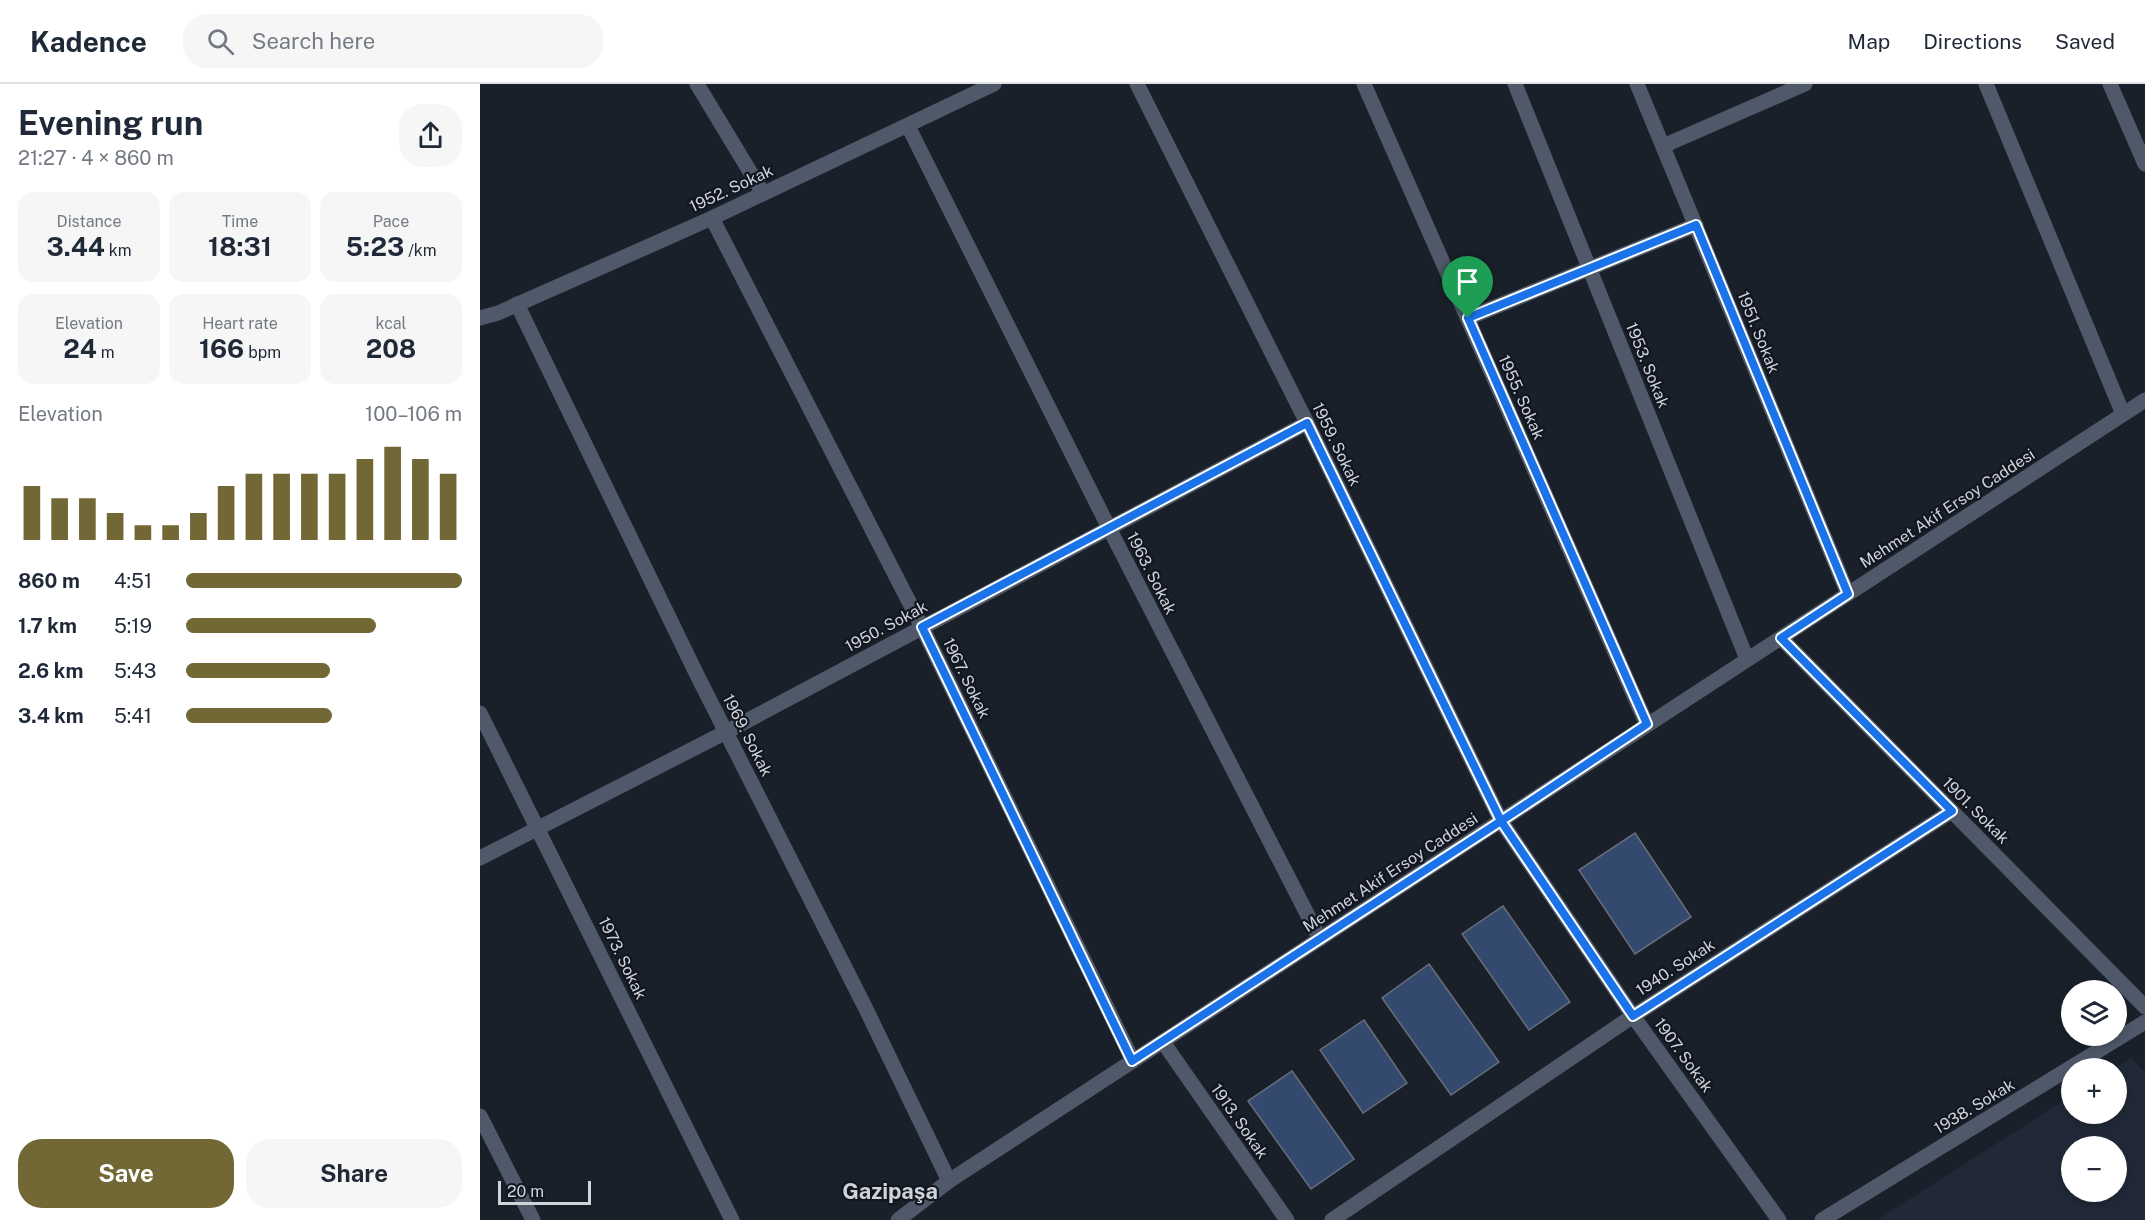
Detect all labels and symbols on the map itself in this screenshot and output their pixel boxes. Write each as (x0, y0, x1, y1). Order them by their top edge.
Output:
street label: 1952. Sokak (686, 161, 776, 216)
pin (1442, 256, 1493, 318)
street label: 1951. Sokak (1733, 288, 1784, 376)
street label: 1953. Sokak (1622, 320, 1673, 411)
street label: 1955. Sokak (1494, 352, 1549, 443)
street label: 1959. Sokak (1308, 399, 1365, 489)
street label: Mehmet Akif Ersoy Caddesi (1856, 445, 2038, 572)
street label: 1963. Sokak (1123, 529, 1180, 618)
street label: 1950. Sokak (842, 597, 931, 656)
street label: 1967. Sokak (939, 635, 994, 722)
street label: 1969. Sokak (719, 691, 776, 780)
street label: 1901. Sokak (1938, 773, 2013, 848)
street label: Mehmet Akif Ersoy Caddesi (1299, 809, 1481, 936)
street label: 1973. Sokak (594, 914, 651, 1003)
street label: 1940. Sokak (1632, 935, 1718, 1000)
street label: 1907. Sokak (1650, 1014, 1717, 1096)
street label: 1938. Sokak (1931, 1075, 2018, 1138)
street label: 1913. Sokak (1207, 1080, 1272, 1162)
scale bar (498, 1178, 591, 1206)
district label: Gazipaşa (842, 1178, 938, 1204)

